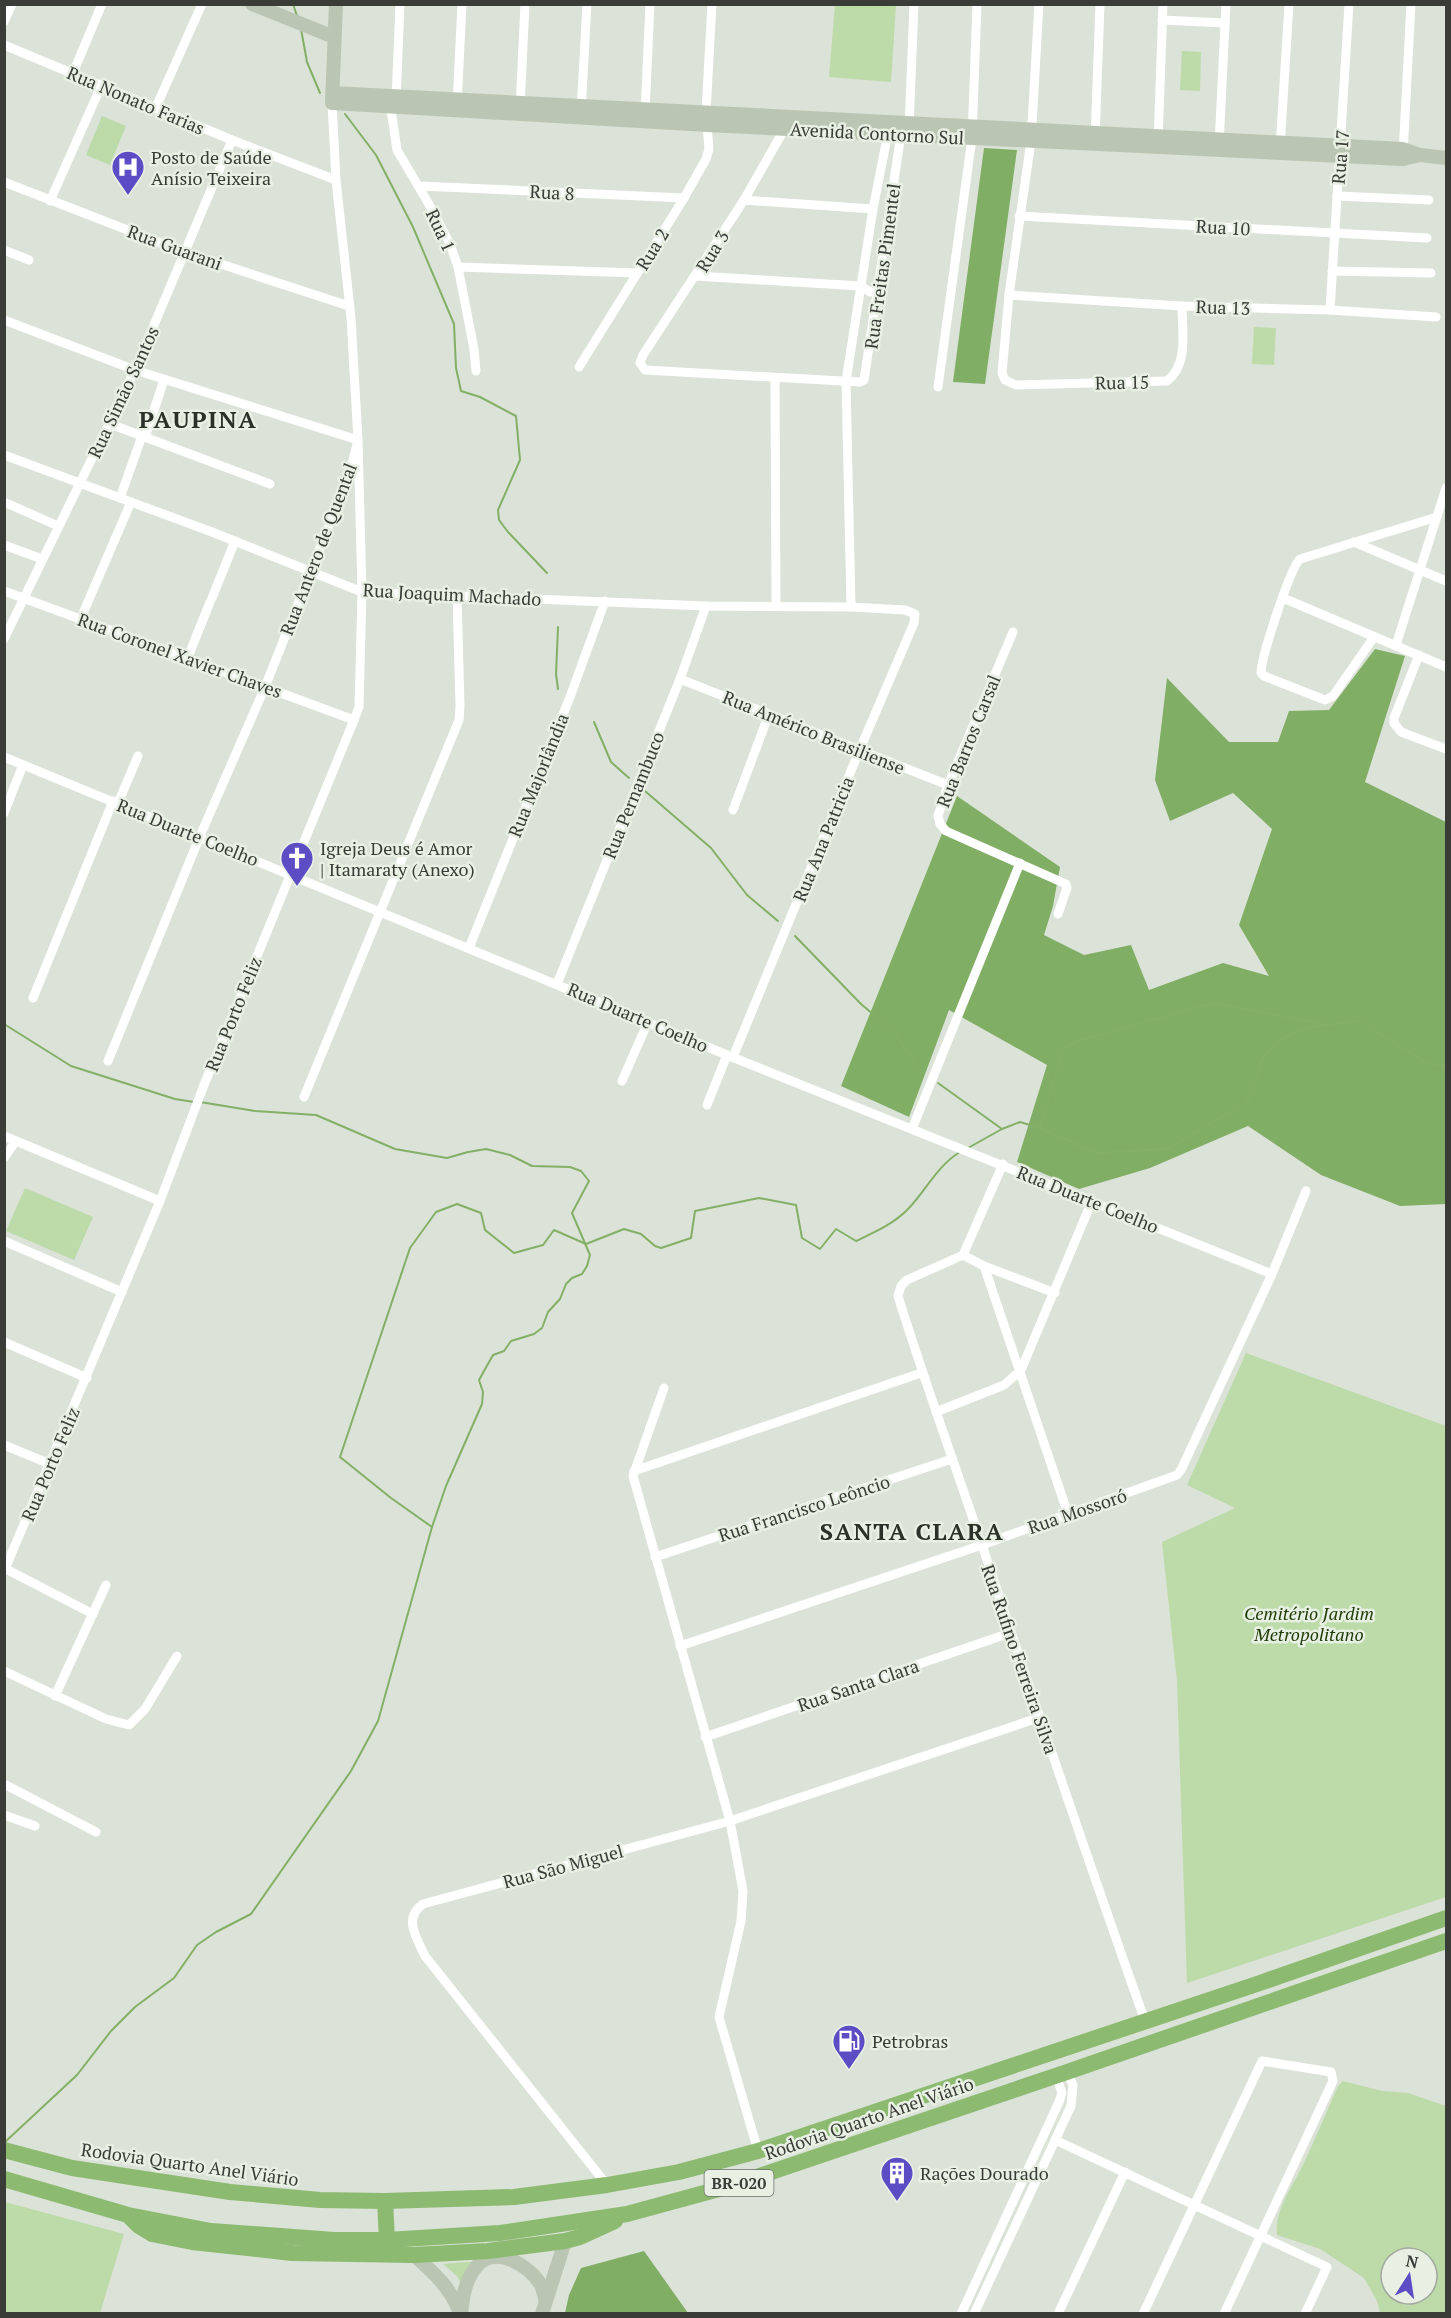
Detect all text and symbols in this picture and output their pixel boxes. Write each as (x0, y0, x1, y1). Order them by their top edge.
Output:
street label: Rua Nonato Farias (64, 60, 208, 140)
street label: Avenida Contorno Sul (789, 116, 965, 150)
street label: Rua 17 (1326, 129, 1354, 185)
place label: Posto de Saúde Anísio Teixeira (151, 145, 271, 190)
hospital icon: Posto de Saúde Anísio Teixeira (110, 149, 146, 196)
street label: Rua 8 (529, 179, 575, 205)
street label: Rua Freitas Pimentel (858, 182, 906, 350)
street label: Rua 1 (421, 205, 461, 255)
street label: Rua 10 (1195, 214, 1251, 240)
street label: Rua Guarani (124, 219, 226, 275)
street label: Rua 2 (630, 224, 674, 274)
street label: Rua 3 (690, 226, 734, 276)
street label: Rua 13 (1195, 294, 1251, 320)
street label: Rua Simão Santos (82, 322, 164, 462)
street label: Rua 15 (1095, 370, 1149, 394)
district label: PAUPINA (139, 403, 257, 435)
street label: Rua Antero de Quental (274, 459, 362, 639)
street label: Rua Joaquim Machado (362, 577, 542, 611)
street label: Rua Coronel Xavier Chaves (75, 607, 285, 703)
street label: Rua Barros Carsal (930, 671, 1006, 811)
street label: Rua Américo Brasiliense (719, 684, 909, 780)
street label: Rua Majorlândia (502, 709, 574, 841)
street label: Rua Pernambuco (597, 728, 669, 862)
street label: Rua Ana Patricia (787, 773, 859, 905)
street label: Rua Duarte Coelho (114, 793, 262, 871)
place label: Igreja Deus é Amor | Itamaraty (Anexo) (320, 836, 475, 881)
church icon: Igreja Deus é Amor | Itamaraty (Anexo) (279, 840, 315, 887)
street label: Rua Porto Feliz (199, 953, 267, 1075)
street label: Rua Duarte Coelho (564, 977, 712, 1057)
street label: Rua Duarte Coelho (1014, 1160, 1162, 1238)
street label: Rua Porto Feliz (15, 1403, 85, 1525)
street label: Rua Francisco Leôncio (715, 1469, 893, 1547)
street label: Rua Mossoró (1024, 1483, 1130, 1539)
district label: SANTA CLARA (820, 1515, 1004, 1547)
street label: Rua Rufino Ferreira Silva (976, 1561, 1064, 1757)
park label: Cemitério Jardim Metropolitano (1244, 1601, 1374, 1646)
street label: Rua Santa Clara (794, 1653, 922, 1717)
street label: Rua São Miguel (500, 1838, 626, 1894)
fuel station icon: Petrobras (831, 2023, 867, 2070)
place label: Petrobras (872, 2029, 948, 2053)
street label: Rodovia Quarto Anel Viário (761, 2071, 977, 2165)
street label: Rodovia Quarto Anel Viário (80, 2137, 300, 2191)
building icon: Rações Dourado (879, 2155, 915, 2202)
place label: Rações Dourado (920, 2161, 1049, 2185)
road number: BR-020 (704, 2170, 774, 2196)
north arrow (1379, 2246, 1439, 2306)
text: N (1404, 2249, 1420, 2273)

